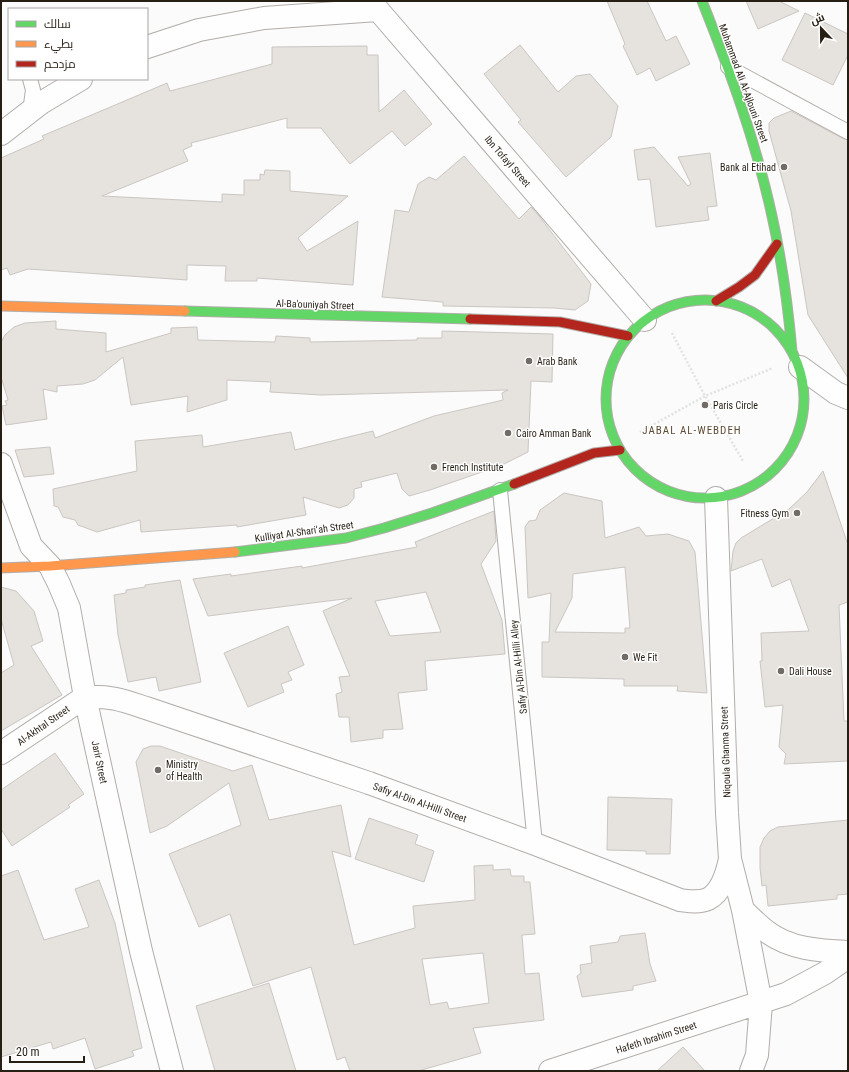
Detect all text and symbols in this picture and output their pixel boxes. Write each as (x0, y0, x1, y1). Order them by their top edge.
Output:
legend (8, 8, 148, 80)
north arrow (801, 8, 841, 48)
text: ش (808, 11, 826, 28)
text: سالك (44, 17, 71, 31)
street label: Muhammad Ali Al-Ajlouni Street (717, 22, 770, 144)
text: بطيء (44, 37, 73, 54)
text: مزدحم (44, 57, 76, 72)
street label: Ibn Tofayl Street (482, 133, 533, 189)
place label: Bank al Etihad (720, 162, 776, 173)
marker: Bank al Etihad (779, 162, 789, 172)
street label: Al-Ba'ouniyah Street (276, 298, 354, 311)
marker: Arab Bank (524, 356, 534, 366)
place label: Arab Bank (537, 356, 578, 367)
marker: Paris Circle (700, 400, 710, 410)
place label: Paris Circle (713, 400, 758, 411)
district label: JABAL AL-WEBDEH (642, 424, 742, 437)
marker: Cairo Amman Bank (503, 428, 513, 438)
place label: Cairo Amman Bank (516, 428, 592, 439)
marker: French Institute (429, 462, 439, 472)
place label: French Institute (442, 462, 504, 473)
place label: Fitness Gym (740, 508, 789, 519)
marker: Fitness Gym (792, 508, 802, 518)
street label: Kulliyat Al-Shariʻah Street (254, 519, 354, 544)
street label: Safiy Al-Din Al-Hilli Alley (508, 619, 529, 714)
marker: We Fit (620, 652, 630, 662)
place label: We Fit (633, 652, 658, 663)
marker: Dali House (776, 666, 786, 676)
place label: Dali House (789, 666, 832, 677)
street label: Al-Akhtal Street (15, 703, 72, 748)
street label: Niqoula Ghanma Street (718, 706, 733, 798)
street label: Jarir Street (90, 740, 109, 785)
place label: Ministry of Health (166, 759, 202, 782)
marker: Ministry of Health (153, 765, 163, 775)
street label: Safiy Al-Din Al-Hilli Street (372, 780, 468, 825)
street label: Hafeth Ibrahim Street (614, 1019, 698, 1056)
scale bar (10, 1038, 84, 1064)
text: 20 m (16, 1045, 40, 1059)

